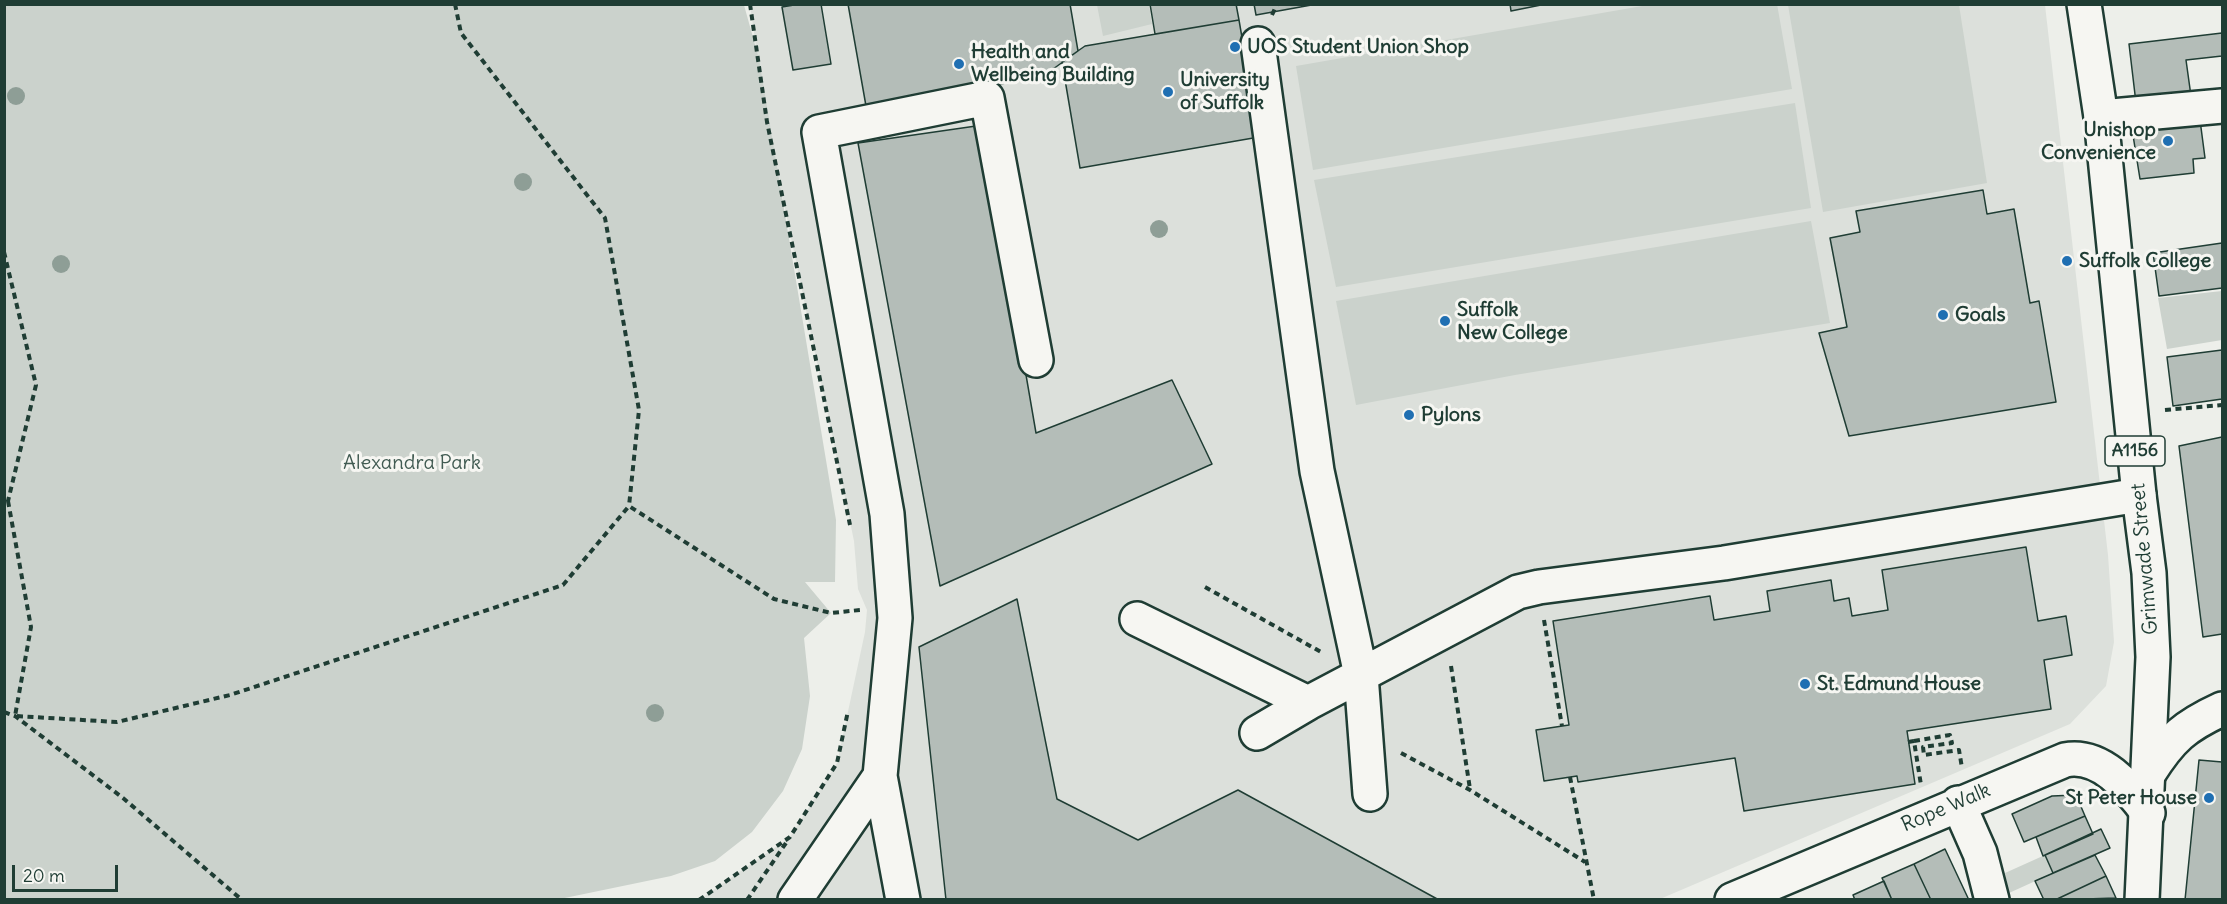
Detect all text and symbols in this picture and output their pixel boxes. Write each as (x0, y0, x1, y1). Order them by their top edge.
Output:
place label: UOS Student Union Shop (1247, 35, 1469, 59)
place label: Health and Wellbeing Building (971, 40, 1135, 87)
marker: UOS Student Union Shop (1228, 40, 1242, 54)
marker: Health and Wellbeing Building (952, 57, 966, 71)
place label: University of Suffolk (1180, 68, 1270, 115)
marker: University of Suffolk (1161, 85, 1175, 99)
place label: Unishop Convenience (2041, 118, 2156, 165)
marker: Unishop Convenience (2161, 134, 2175, 148)
place label: Suffolk College (2079, 249, 2211, 273)
marker: Suffolk College (2060, 254, 2074, 268)
place label: Suffolk New College (1457, 298, 1568, 345)
place label: Goals (1955, 303, 2006, 327)
marker: Goals (1936, 308, 1950, 322)
marker: Suffolk New College (1438, 314, 1452, 328)
place label: Pylons (1421, 403, 1481, 427)
marker: Pylons (1402, 408, 1416, 422)
road number: A1156 (2105, 436, 2165, 466)
park label: Alexandra Park (343, 451, 481, 475)
street label: Grimwade Street (2126, 482, 2164, 636)
place label: St. Edmund House (1817, 672, 1981, 696)
marker: St. Edmund House (1798, 677, 1812, 691)
street label: Rope Walk (1898, 779, 1994, 837)
place label: St Peter House (2065, 786, 2197, 810)
marker: St Peter House (2202, 791, 2216, 805)
scale bar (15, 853, 122, 891)
text: 20 m (23, 864, 65, 887)

